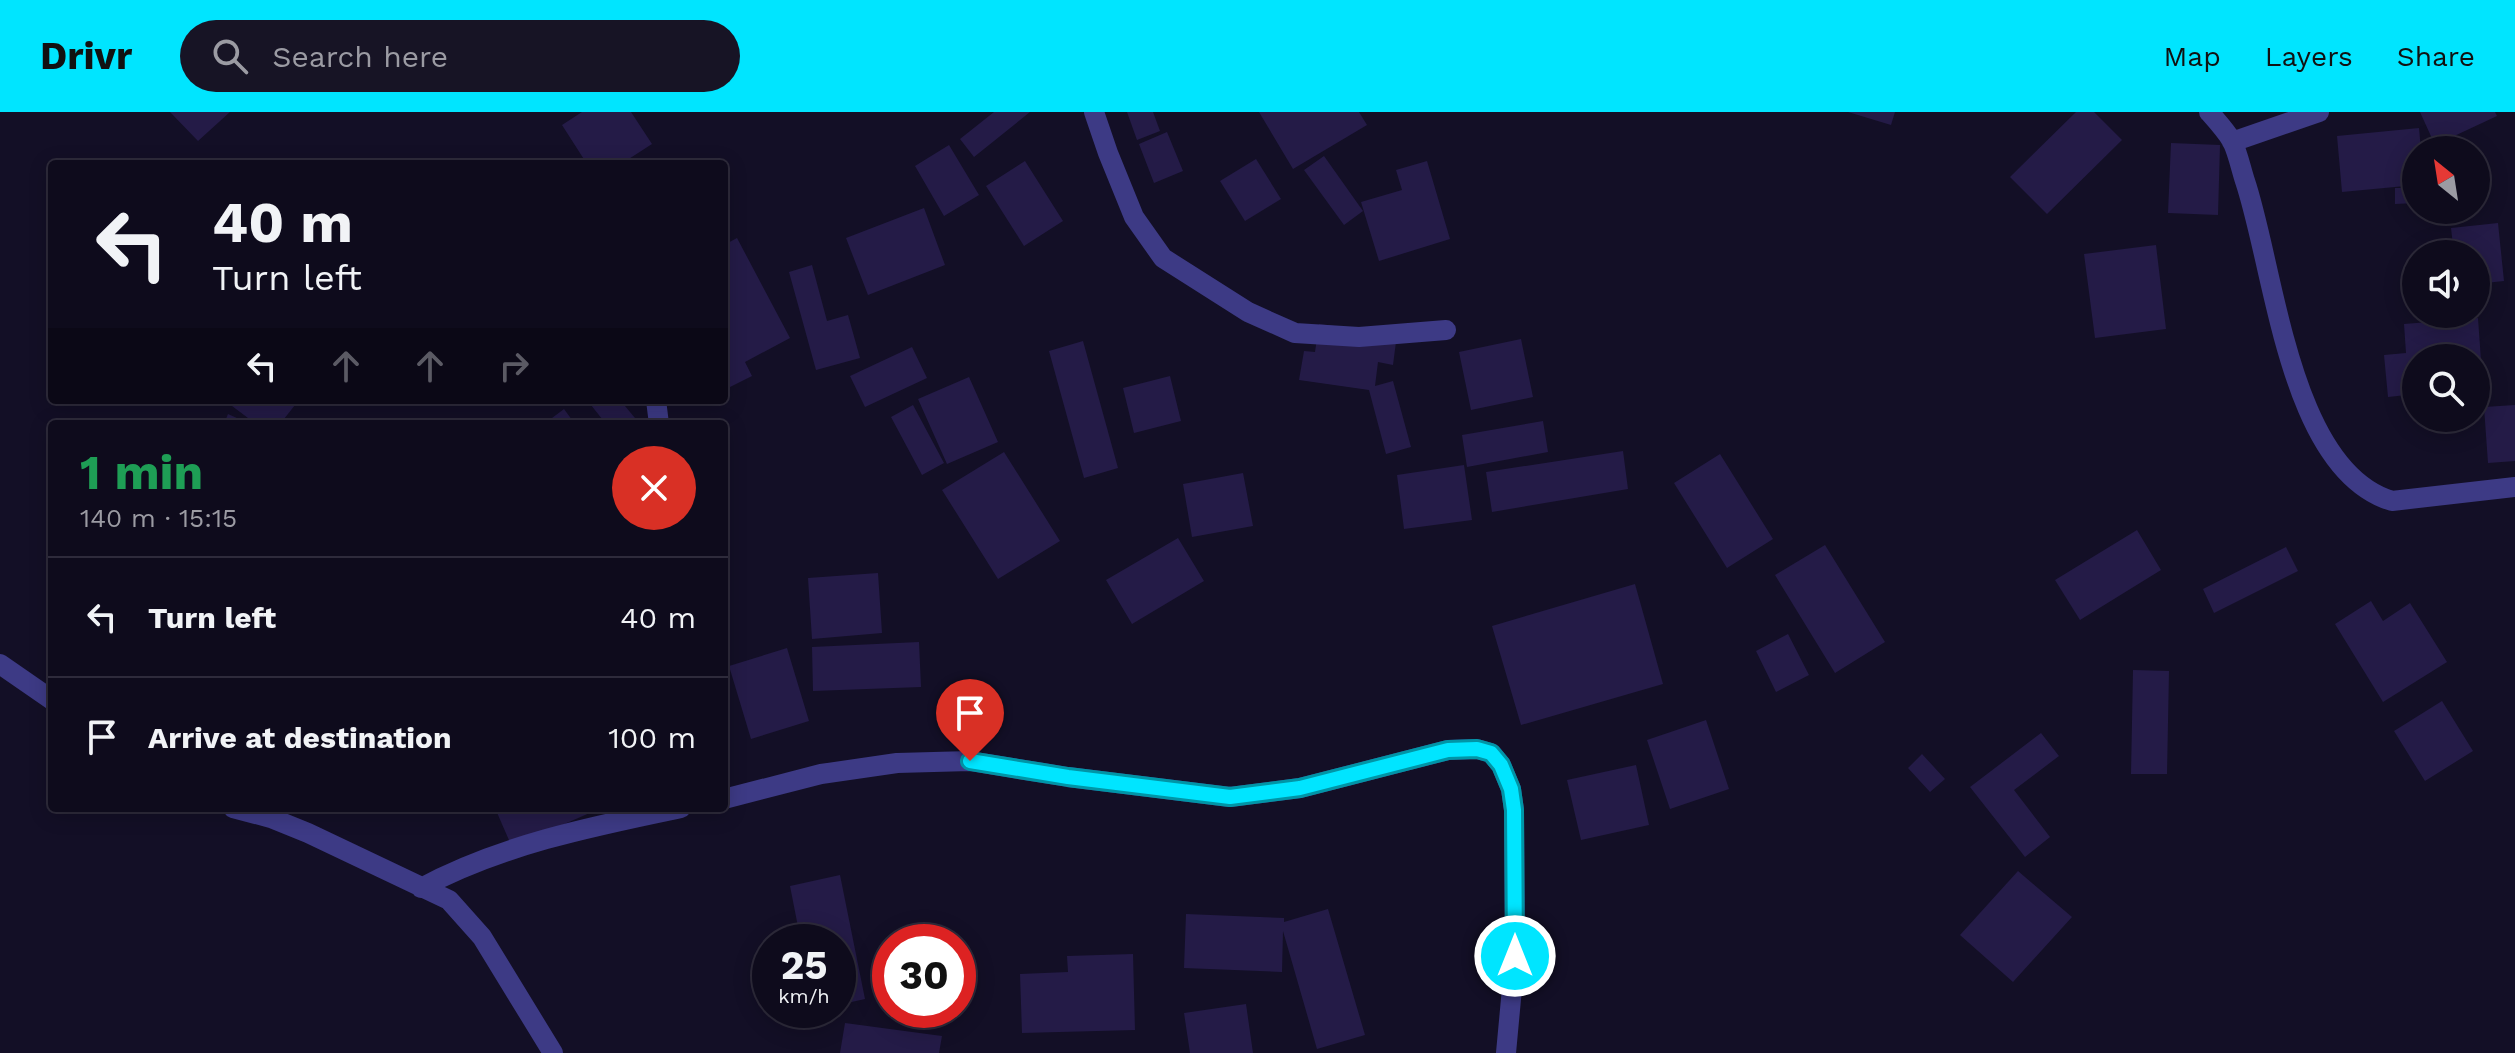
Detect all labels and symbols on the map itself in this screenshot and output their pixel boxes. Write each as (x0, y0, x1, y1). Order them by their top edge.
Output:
north arrow (2402, 136, 2490, 224)
pin (936, 679, 1004, 761)
position arrow (1473, 914, 1557, 998)
speed limit sign: 30 (872, 924, 976, 1028)

